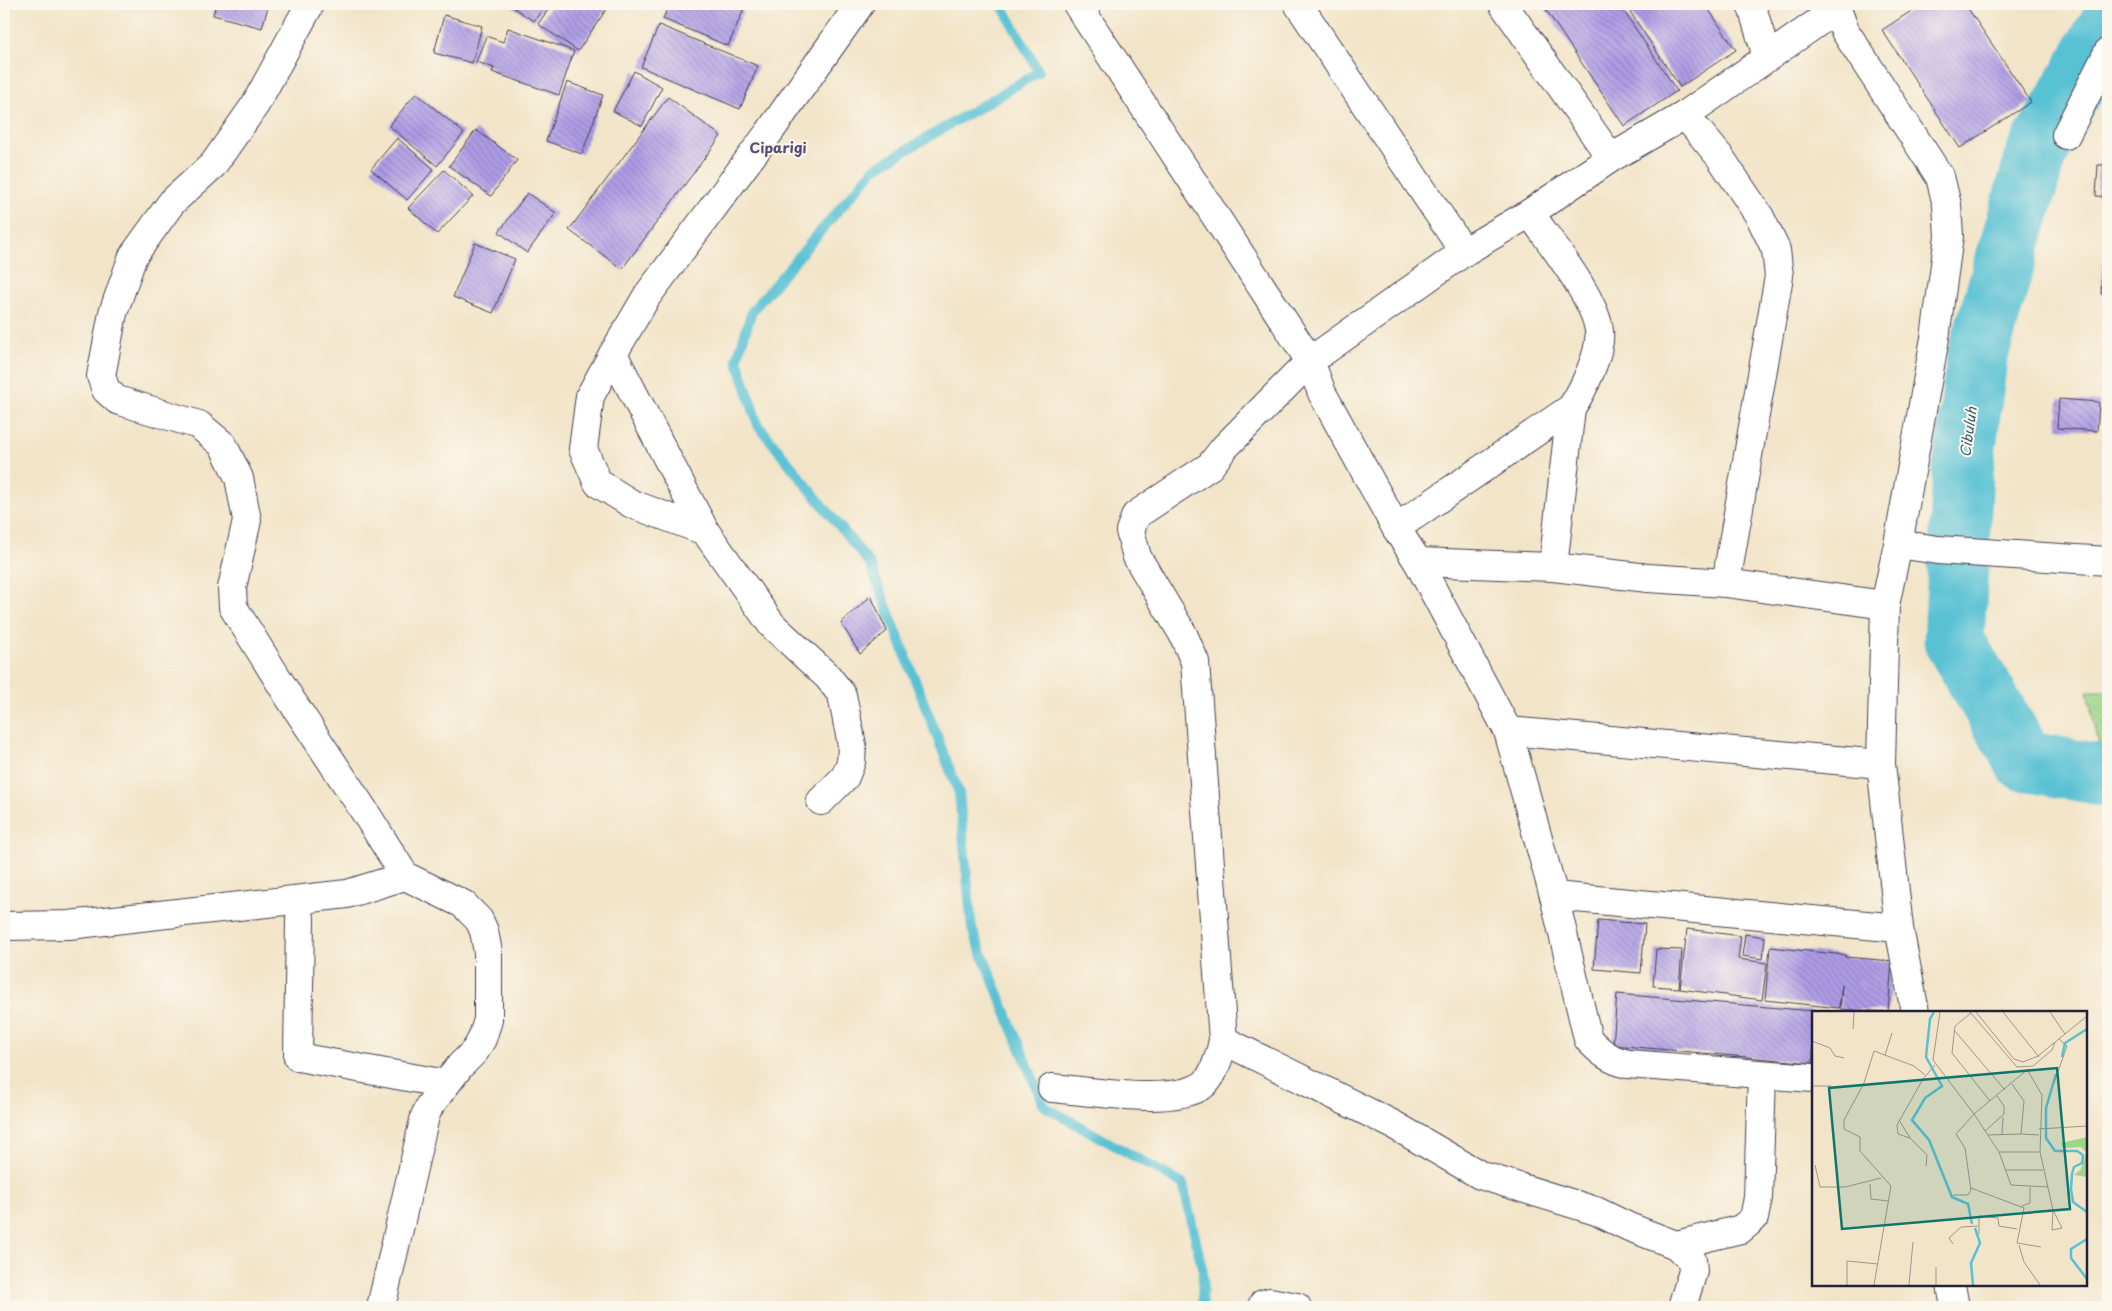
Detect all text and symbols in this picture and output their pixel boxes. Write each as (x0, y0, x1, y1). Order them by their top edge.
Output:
district label: Ciparigi (750, 137, 806, 158)
water label: Cibuluh (1954, 405, 1982, 458)
inset map (1812, 1011, 2087, 1286)

